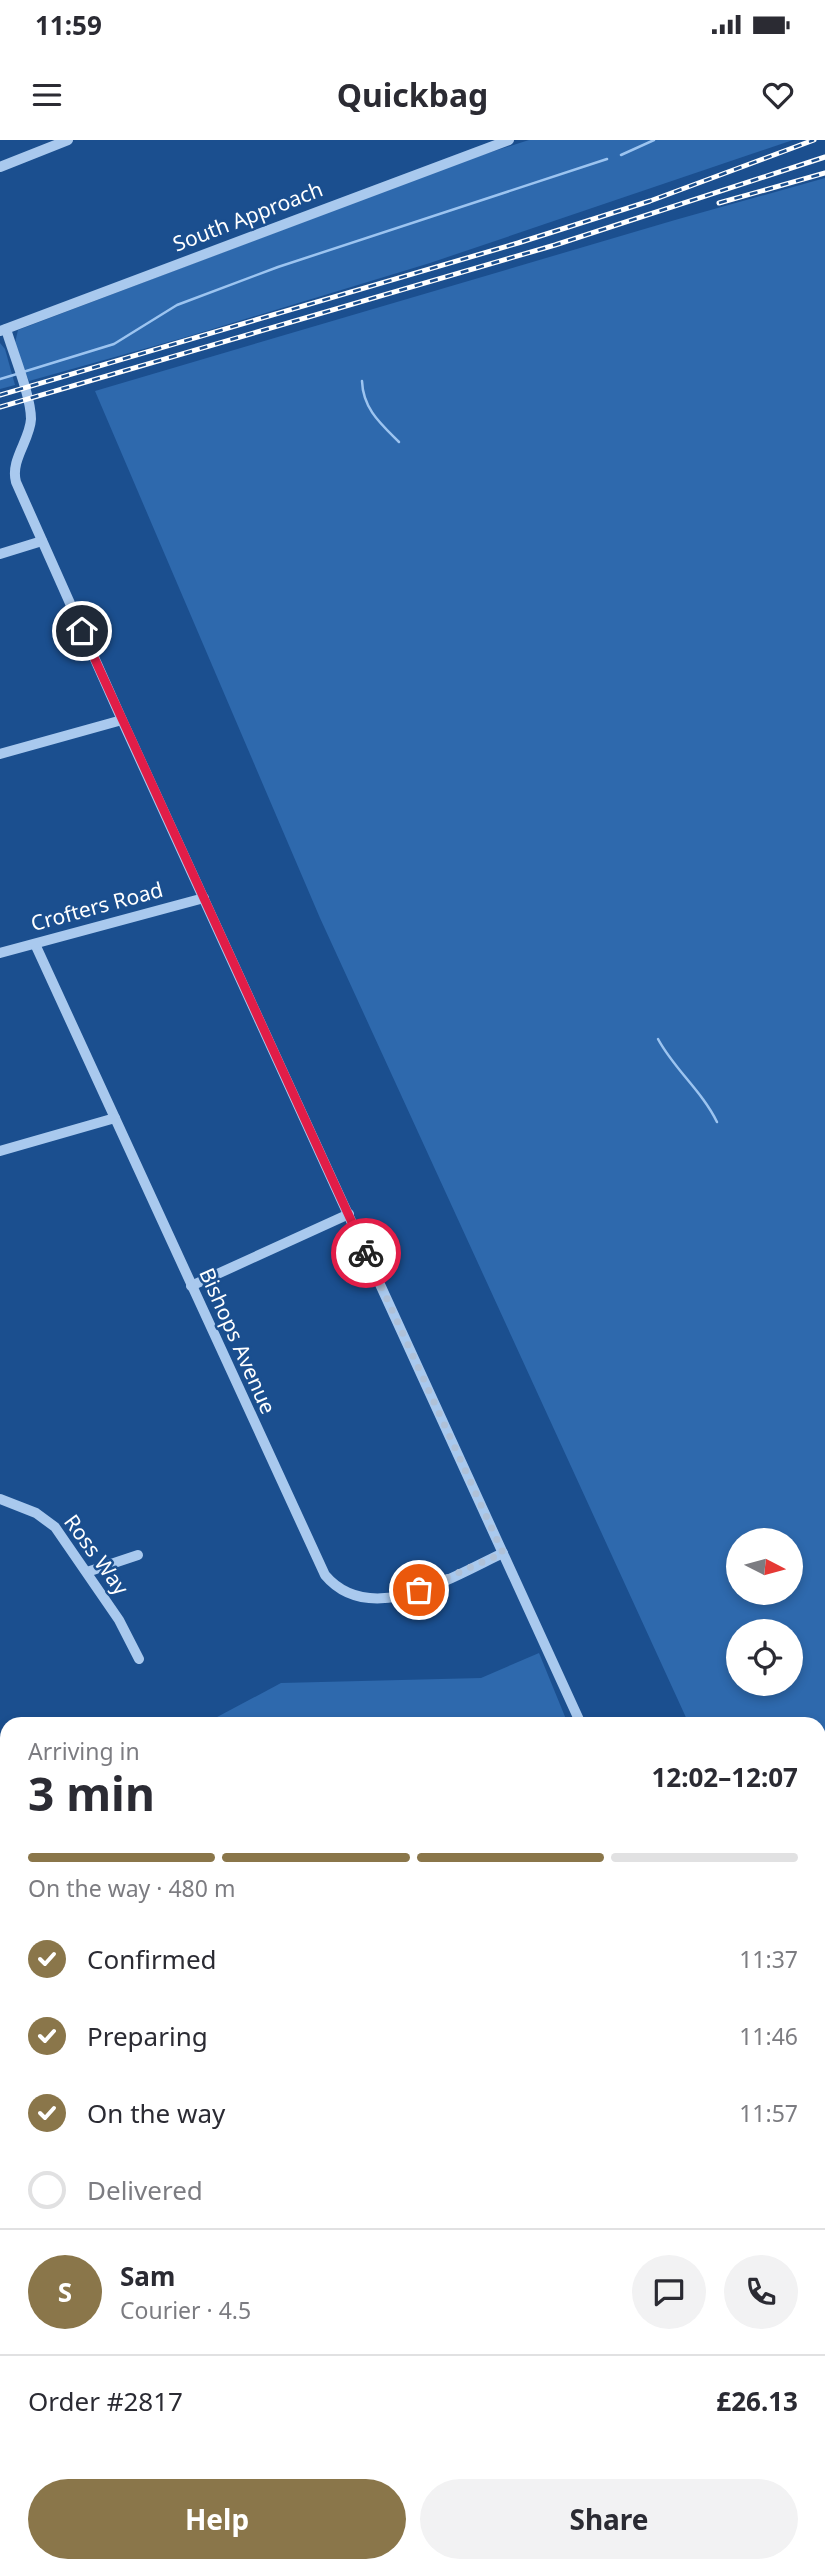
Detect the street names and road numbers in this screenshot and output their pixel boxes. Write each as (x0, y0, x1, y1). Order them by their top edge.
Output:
street label: South Approach (169, 175, 327, 257)
street label: Crofters Road (28, 875, 166, 937)
street label: Bishops Avenue (193, 1263, 283, 1418)
street label: Ross Way (58, 1509, 136, 1600)

